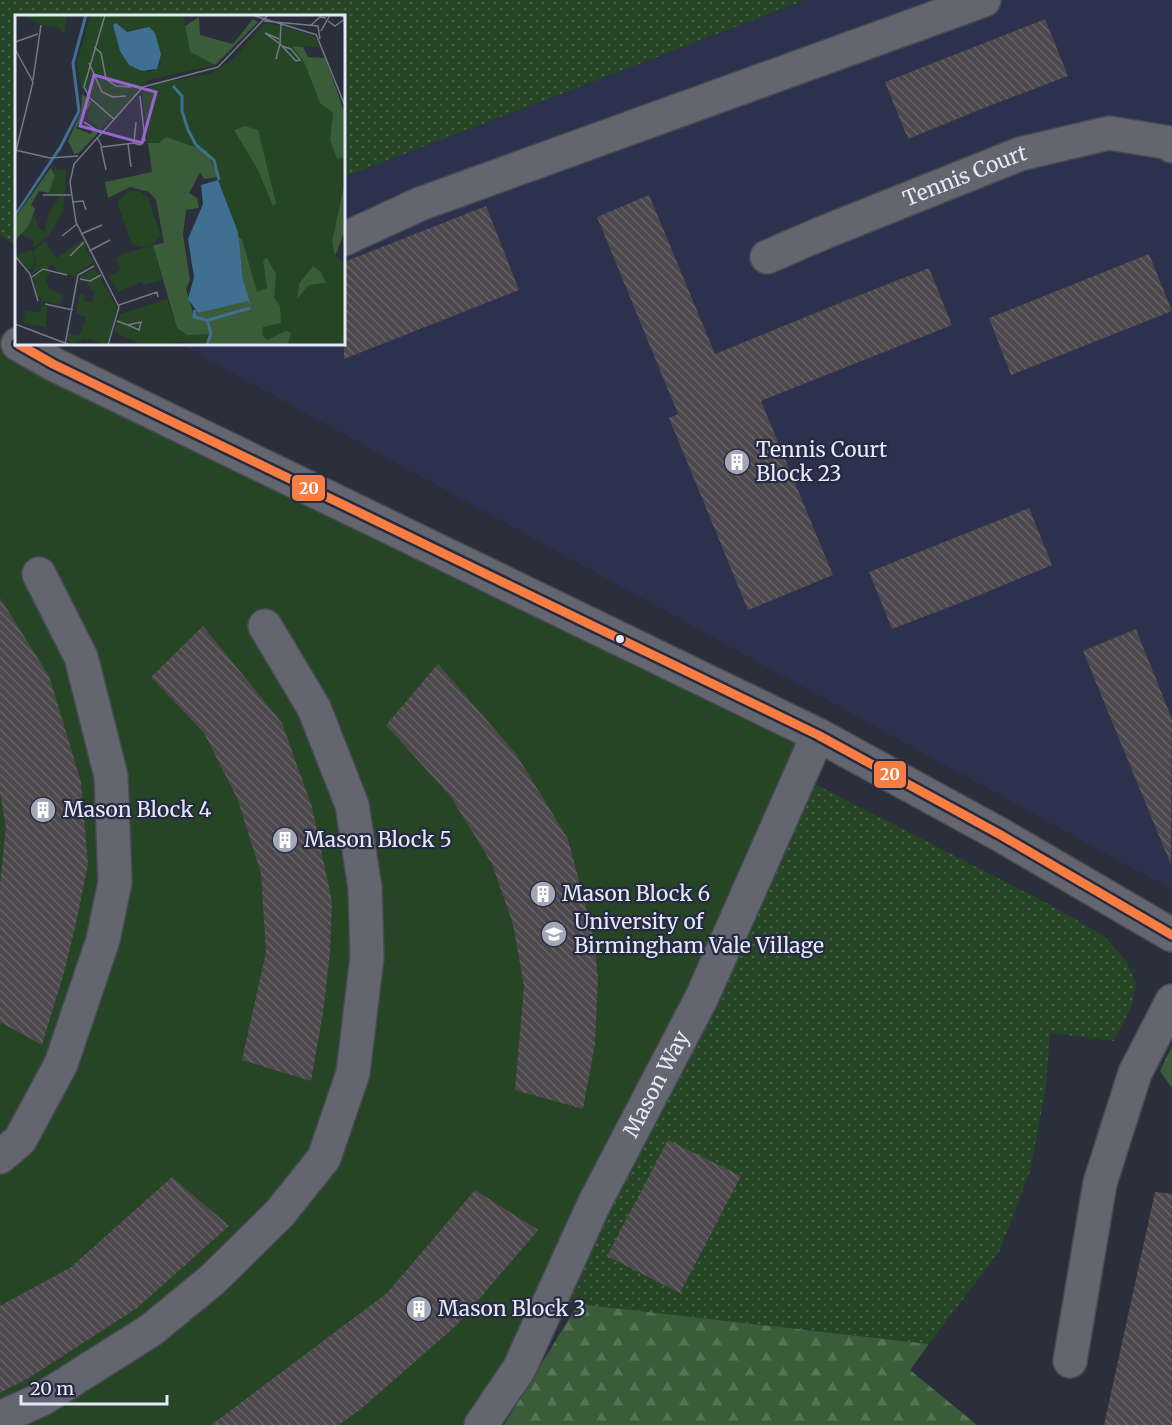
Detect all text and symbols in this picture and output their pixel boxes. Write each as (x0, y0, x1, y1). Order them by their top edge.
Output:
inset map (15, 15, 345, 345)
street label: Tennis Court (899, 139, 1029, 212)
place label: Tennis Court Block 23 (756, 436, 887, 487)
building icon: Tennis Court Block 23 (722, 447, 752, 477)
line badge: 20 (291, 474, 326, 502)
text: 20 (299, 478, 319, 498)
unlabelled marker (614, 633, 626, 645)
line badge: 20 (873, 760, 907, 789)
text: 20 (880, 764, 900, 784)
building icon: Mason Block 4 (28, 795, 58, 825)
place label: Mason Block 4 (63, 796, 211, 823)
building icon: Mason Block 5 (270, 825, 300, 855)
place label: Mason Block 5 (304, 826, 452, 853)
building icon: Mason Block 6 (528, 879, 558, 909)
place label: Mason Block 6 (562, 880, 710, 907)
place label: University of Birmingham Vale Village (574, 908, 824, 959)
school or university icon: University of Birmingham Vale Village (539, 919, 569, 949)
street label: Mason Way (617, 1025, 695, 1142)
building icon: Mason Block 3 (404, 1294, 434, 1324)
place label: Mason Block 3 (438, 1295, 585, 1322)
scale bar (21, 1368, 166, 1406)
text: 20 m (30, 1377, 74, 1400)

